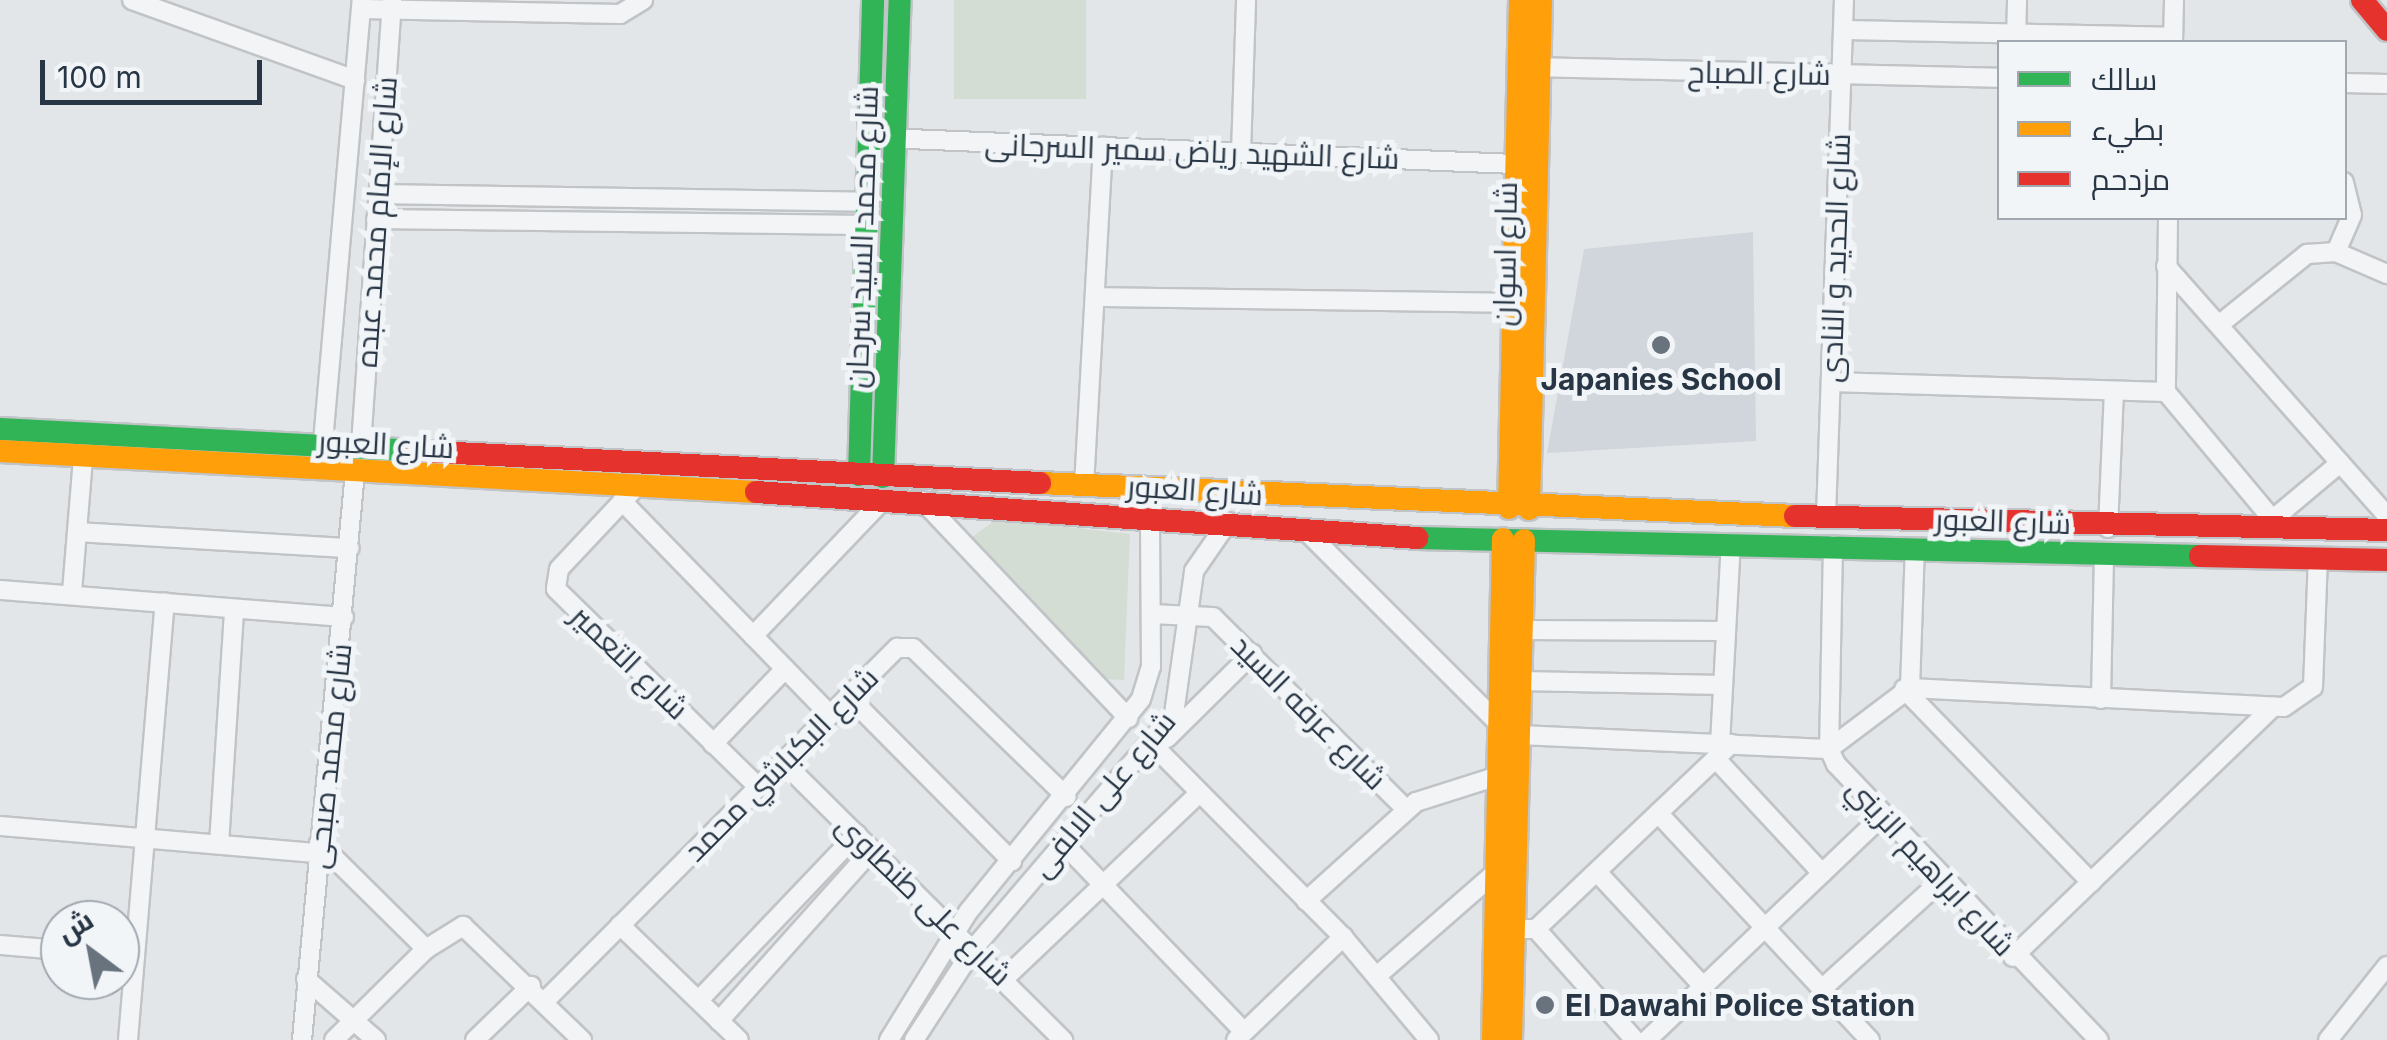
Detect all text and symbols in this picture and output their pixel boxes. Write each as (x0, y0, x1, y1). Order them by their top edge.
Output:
scale bar (45, 40, 268, 102)
legend (1997, 40, 2347, 220)
street label: شارع الصباح (1687, 54, 1831, 92)
text: 100 m (57, 59, 142, 95)
text: سالك (2091, 61, 2157, 97)
street label: شارع الإمام محمد عبده (348, 75, 404, 369)
street label: شارع محمد السيد سرحان (839, 85, 885, 389)
text: بطيء (2091, 111, 2164, 147)
street label: شارع الشهيد رياض سمير السرجانى (984, 126, 1400, 176)
street label: شارع الحديد و النادى (1813, 133, 1857, 383)
text: مزدحم (2091, 161, 2170, 197)
street label: شارع اسوان (1486, 181, 1524, 327)
marker: Japanies School (1650, 334, 1672, 356)
place label: Japanies School (1540, 361, 1782, 397)
street label: شارع العبور (317, 422, 455, 466)
street label: شارع العبور (1126, 467, 1264, 513)
street label: شارع العبور (1934, 501, 2072, 541)
street label: شارع التعمير (564, 597, 696, 727)
street label: شارع عرفه السيد (1224, 627, 1394, 797)
street label: شارع محمد صبحى (299, 641, 359, 871)
street label: شارع البكباشي محمد (676, 659, 886, 869)
street label: شارع على الالفى (1023, 704, 1183, 884)
street label: شارع ابراهيم الزيني (1840, 771, 2022, 963)
street label: شارع على طنطاوى (829, 807, 1019, 993)
north arrow (40, 900, 140, 1000)
text: ش (51, 902, 99, 950)
place label: El Dawahi Police Station (1565, 987, 1915, 1023)
marker: El Dawahi Police Station (1534, 994, 1556, 1016)

